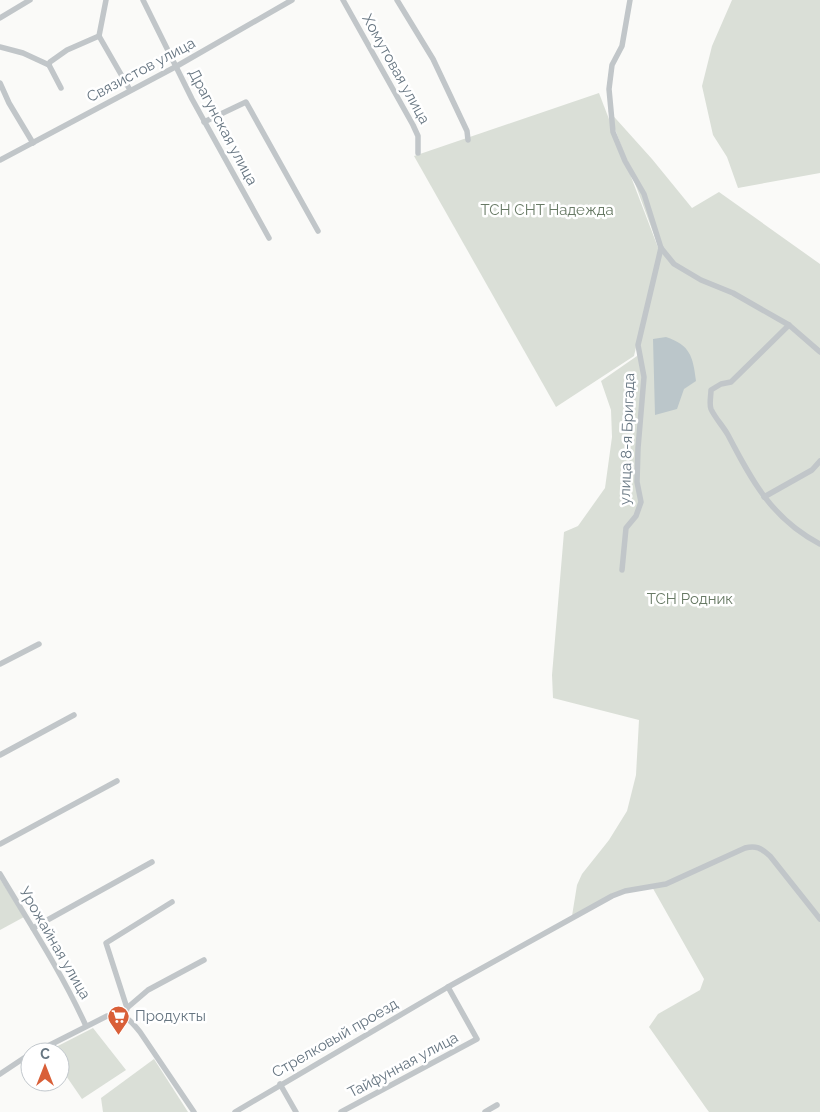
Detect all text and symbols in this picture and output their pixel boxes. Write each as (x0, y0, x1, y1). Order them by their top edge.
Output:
street label: Хомутовая улица (358, 11, 434, 127)
street label: Связистов улица (84, 34, 198, 106)
street label: Драгунская улица (185, 66, 261, 188)
park label: ТСН СНТ Надежда (480, 201, 614, 219)
street label: улица 8-я Бригада (616, 373, 638, 505)
park label: ТСН Родник (647, 590, 733, 608)
street label: Урожайная улица (15, 884, 95, 1002)
street label: Стрелковый проезд (269, 994, 401, 1081)
supermarket icon: Продукты (107, 1004, 131, 1035)
place label: Продукты (135, 1007, 206, 1025)
street label: Тайфунная улица (345, 1028, 461, 1102)
north arrow (20, 1042, 70, 1092)
text: С (40, 1046, 50, 1062)

